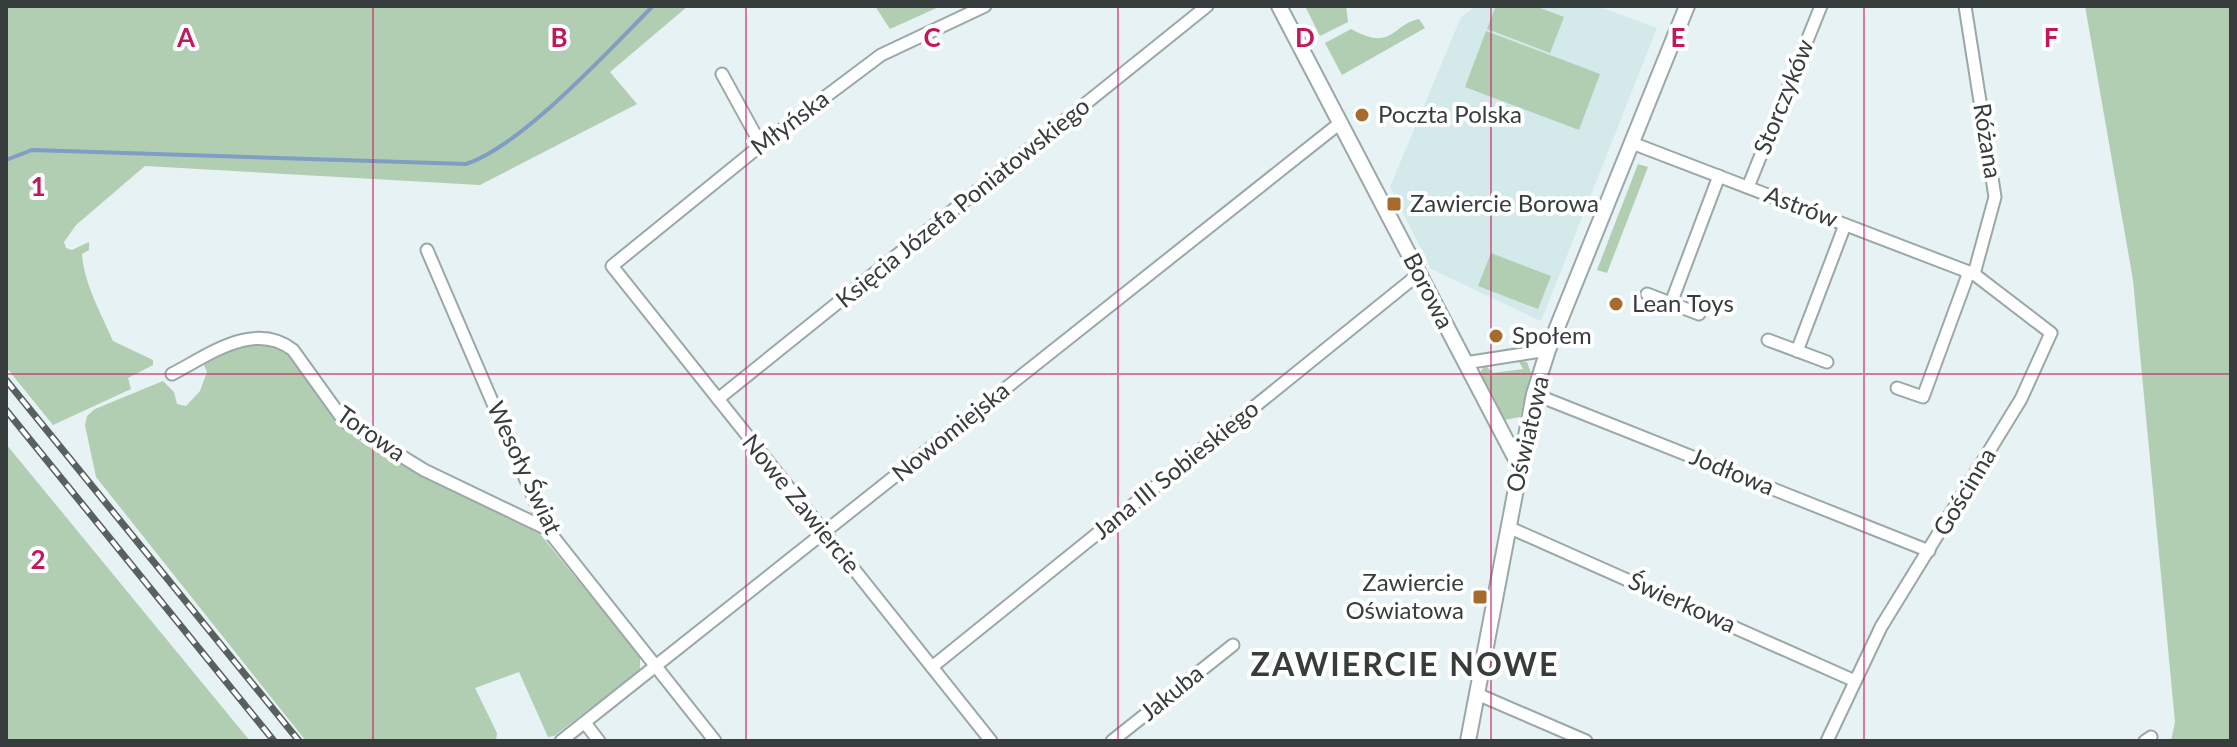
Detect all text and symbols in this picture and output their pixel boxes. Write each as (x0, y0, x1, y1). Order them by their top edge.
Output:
text: A (176, 21, 196, 53)
text: B (550, 21, 568, 53)
text: C (923, 21, 941, 53)
text: D (1295, 21, 1315, 53)
text: E (1671, 21, 1685, 53)
text: F (2044, 21, 2058, 53)
street label: Storczyków (1746, 35, 1819, 158)
street label: Młyńska (745, 83, 834, 160)
street label: Księcia Józefa Poniatowskiego (829, 91, 1095, 313)
place label: Poczta Polska (1378, 99, 1522, 128)
street label: Różana (1968, 101, 2009, 180)
marker: Poczta Polska (1353, 106, 1371, 124)
text: 1 (30, 170, 46, 202)
street label: Astrów (1761, 178, 1842, 233)
place label: Zawiercie Borowa (1410, 188, 1599, 217)
marker: Zawiercie Borowa (1385, 195, 1403, 213)
street label: Borowa (1398, 248, 1461, 333)
place label: Lean Toys (1632, 288, 1734, 317)
marker: Lean Toys (1607, 295, 1625, 313)
place label: Społem (1512, 320, 1592, 349)
marker: Społem (1487, 327, 1505, 345)
street label: Oświatowa (1499, 373, 1554, 495)
street label: Nowomiejska (886, 375, 1014, 487)
street label: Jana III Sobieskiego (1086, 393, 1264, 545)
street label: Wesoły Świat (482, 396, 569, 539)
street label: Torowa (332, 399, 412, 467)
street label: Nowe Zawiercie (737, 428, 867, 578)
street label: Jodłowa (1686, 441, 1779, 501)
street label: Gościnna (1926, 442, 2001, 540)
text: 2 (30, 543, 46, 575)
street label: Świerkowa (1625, 565, 1741, 638)
place label: Zawiercie Oświatowa (1346, 567, 1464, 624)
marker: Zawiercie Oświatowa (1471, 588, 1489, 606)
district label: ZAWIERCIE NOWE (1251, 644, 1559, 683)
street label: Jakuba (1134, 658, 1208, 726)

